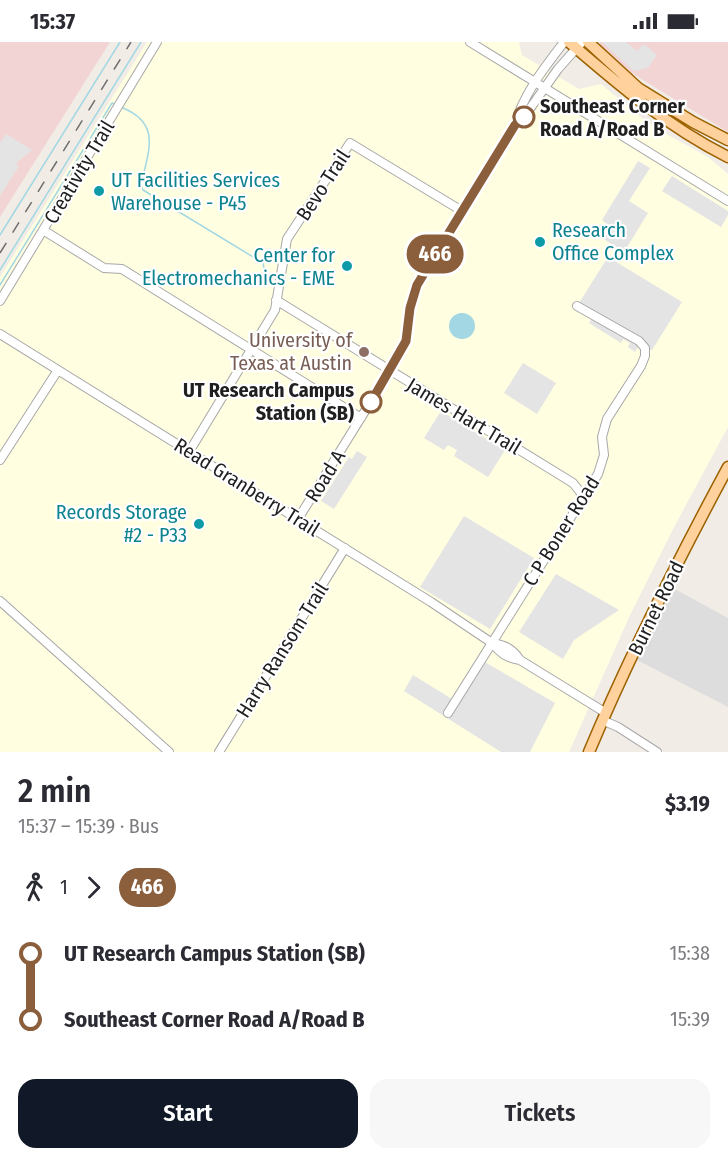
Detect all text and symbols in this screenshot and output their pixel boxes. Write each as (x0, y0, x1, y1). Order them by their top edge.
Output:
text: 15:37 (30, 8, 75, 35)
place label: Southeast Corner Road A/Road B (540, 94, 685, 141)
marker: Southeast Corner Road A/Road B (513, 106, 535, 128)
street label: Creativity Trail (39, 116, 119, 228)
street label: Bevo Trail (291, 145, 355, 225)
place label: UT Facilities Services Warehouse - P45 (111, 168, 280, 215)
marker: UT Facilities Services Warehouse - P45 (92, 184, 106, 198)
place label: Research Office Complex (552, 218, 674, 265)
line badge: 466 (400, 234, 470, 274)
marker: Research Office Complex (533, 235, 547, 249)
text: 466 (419, 241, 451, 267)
place label: Center for Electromechanics - EME (142, 243, 335, 290)
marker: Center for Electromechanics - EME (340, 259, 354, 273)
place label: University of Texas at Austin (230, 328, 354, 375)
marker: University of Texas at Austin (357, 345, 371, 359)
street label: James Hart Trail (403, 372, 525, 460)
place label: UT Research Campus Station (SB) (183, 378, 354, 425)
marker: UT Research Campus Station (SB) (360, 391, 382, 413)
street label: Read Granberry Trail (170, 433, 324, 541)
street label: Road A (300, 445, 350, 506)
street label: C P Boner Road (518, 472, 604, 590)
place label: Records Storage #2 - P33 (56, 500, 187, 547)
marker: Records Storage #2 - P33 (192, 517, 206, 531)
street label: Burnet Road (623, 557, 689, 659)
street label: Harry Ransom Trail (231, 578, 333, 722)
text: 2 min (18, 771, 91, 811)
text: $3.19 (665, 790, 710, 817)
text: 15:37 – 15:39 · Bus (18, 814, 159, 838)
icon: walk (18, 871, 51, 904)
icon: forward (77, 871, 110, 904)
text: 466 (131, 874, 164, 900)
text: 1 (60, 875, 68, 899)
text: UT Research Campus Station (SB) (64, 940, 365, 967)
text: 15:38 (670, 941, 710, 965)
text: Southeast Corner Road A/Road B (64, 1006, 365, 1033)
text: 15:39 (670, 1007, 710, 1031)
button: Start (18, 1079, 358, 1148)
button: Tickets (370, 1079, 710, 1148)

